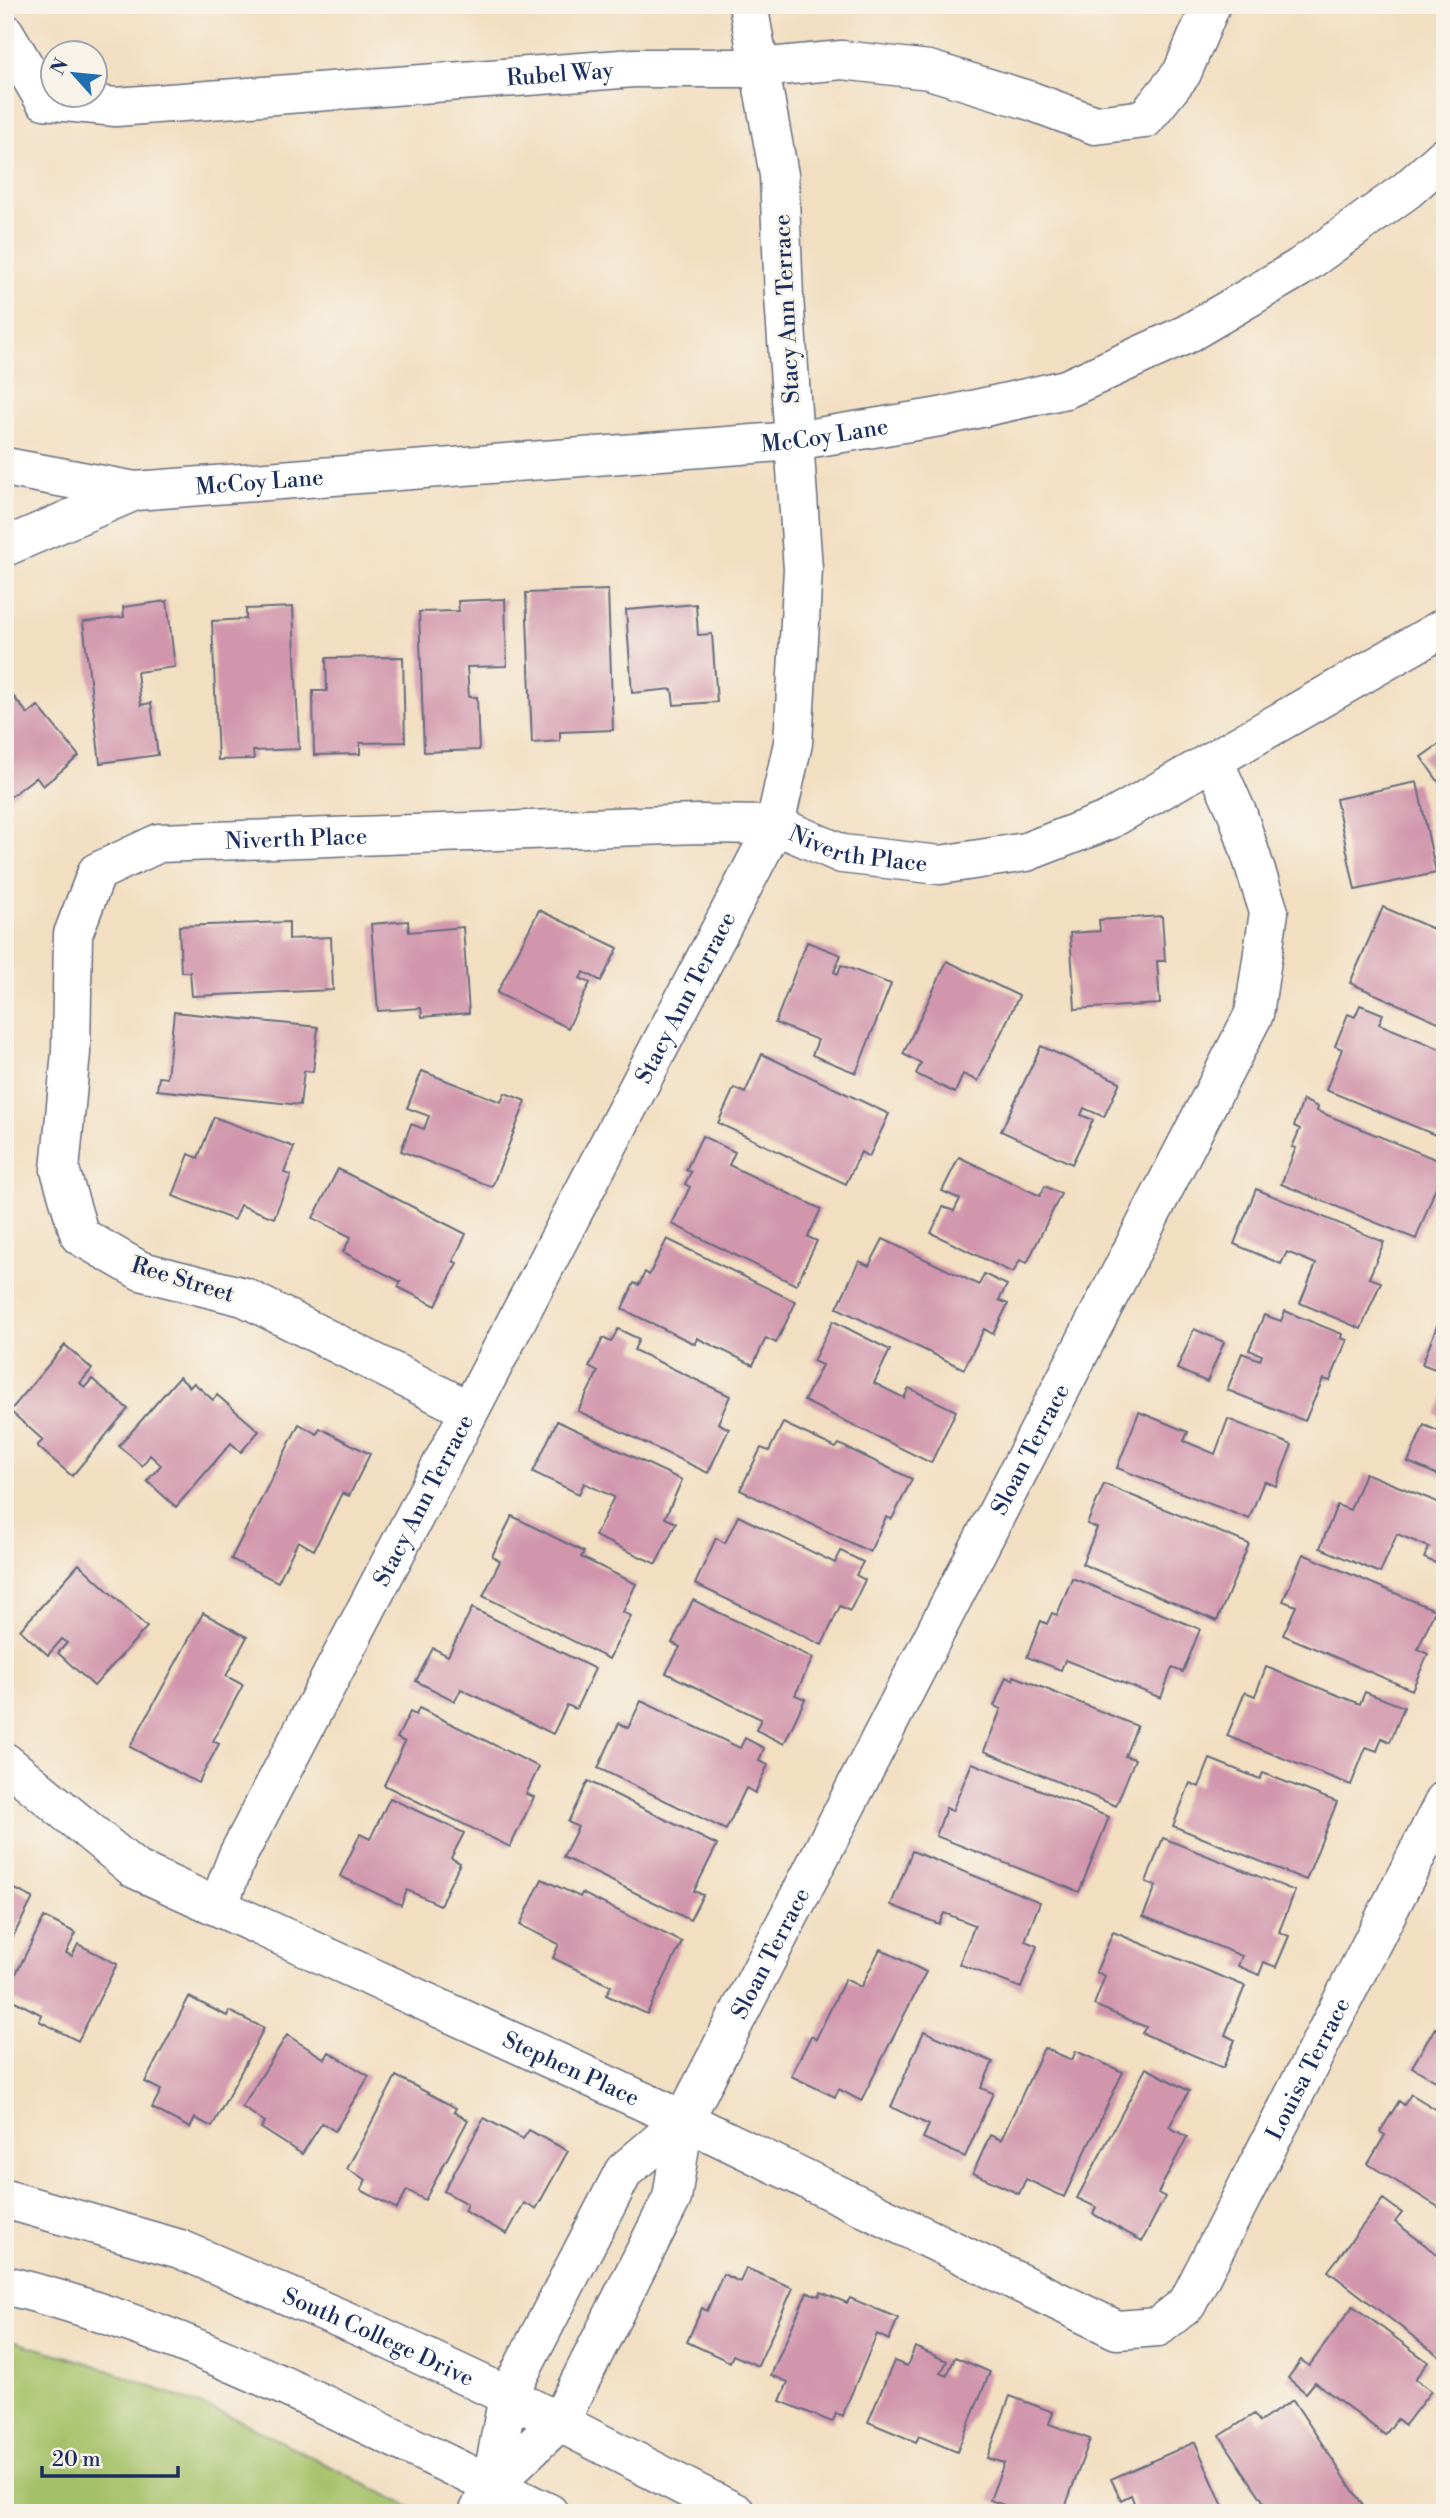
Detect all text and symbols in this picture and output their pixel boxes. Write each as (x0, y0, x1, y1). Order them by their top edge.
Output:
north arrow (38, 38, 108, 108)
text: N (46, 55, 74, 79)
street label: Rubel Way (505, 57, 615, 93)
street label: Stacy Ann Terrace (768, 214, 806, 404)
street label: McCoy Lane (760, 413, 890, 458)
street label: McCoy Lane (194, 464, 325, 501)
street label: Niverth Place (784, 820, 929, 879)
street label: Niverth Place (225, 823, 368, 856)
street label: Stacy Ann Terrace (630, 907, 742, 1088)
street label: Ree Street (128, 1251, 238, 1309)
street label: Sloan Terrace (985, 1379, 1076, 1520)
street label: Stacy Ann Terrace (368, 1410, 480, 1591)
street label: Sloan Terrace (725, 1883, 816, 2024)
street label: Louisa Terrace (1260, 1993, 1357, 2145)
street label: Stephen Place (498, 2026, 644, 2113)
street label: South College Drive (278, 2282, 478, 2393)
scale bar (42, 2434, 178, 2478)
text: 20 m (52, 2447, 101, 2473)

